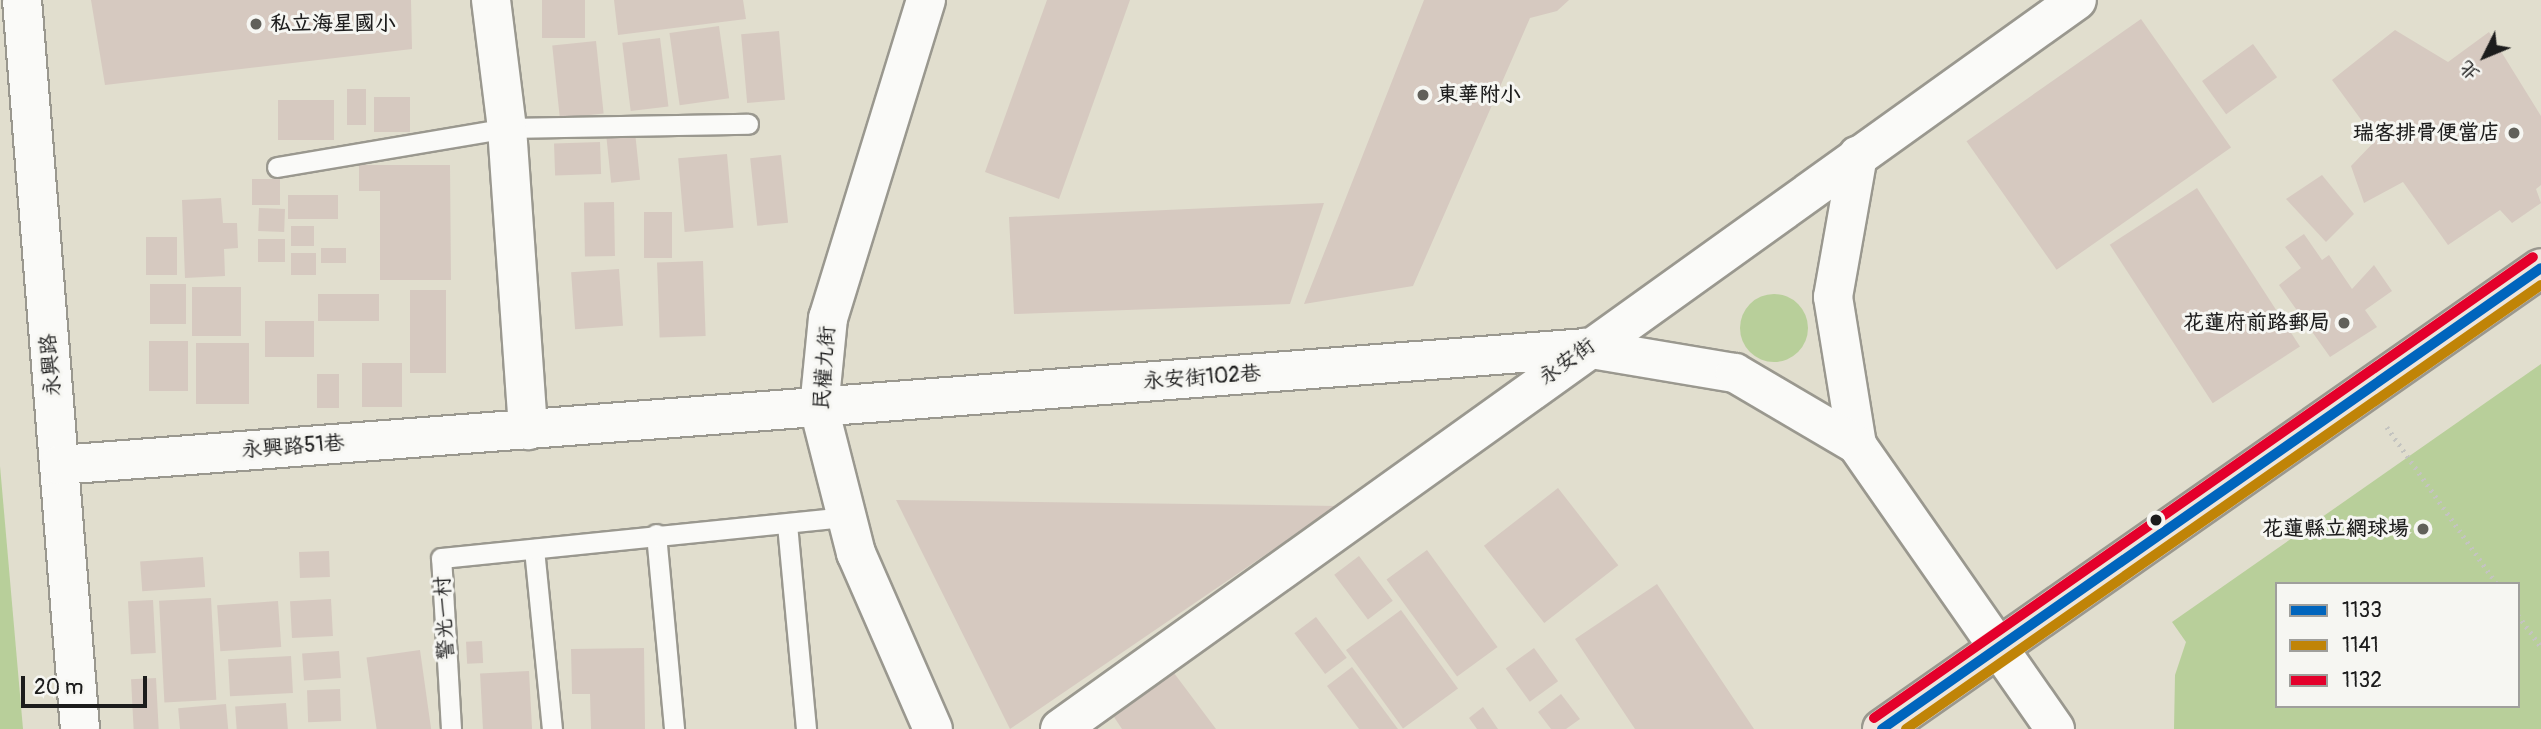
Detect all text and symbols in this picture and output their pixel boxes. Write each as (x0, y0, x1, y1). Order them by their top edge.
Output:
place label: 私立海星國小 (270, 11, 396, 37)
marker: 私立海星國小 (248, 16, 264, 32)
north arrow (2450, 21, 2520, 91)
text: 北 (2454, 55, 2485, 85)
place label: 東華附小 (1437, 82, 1521, 108)
marker: 東華附小 (1415, 87, 1431, 103)
place label: 瑞客排骨便當店 (2353, 120, 2500, 146)
marker: 瑞客排骨便當店 (2506, 125, 2522, 141)
place label: 花蓮府前路郵局 (2183, 310, 2330, 336)
marker: 花蓮府前路郵局 (2336, 315, 2352, 331)
street label: 民權九街 (810, 325, 840, 411)
street label: 永興路 (36, 333, 66, 397)
street label: 永安街 (1534, 333, 1600, 391)
street label: 永安街102巷 (1142, 361, 1262, 395)
street label: 永興路51巷 (240, 431, 346, 463)
unlabelled marker (2149, 513, 2163, 527)
place label: 花蓮縣立網球場 (2262, 516, 2409, 542)
marker: 花蓮縣立網球場 (2415, 521, 2431, 537)
street label: 警光一村 (430, 575, 460, 661)
legend (2275, 582, 2520, 708)
text: 1133 (2342, 597, 2382, 624)
text: 1141 (2342, 632, 2379, 659)
scale bar (24, 662, 150, 706)
text: 1132 (2342, 667, 2382, 694)
text: 20 m (34, 674, 83, 701)

